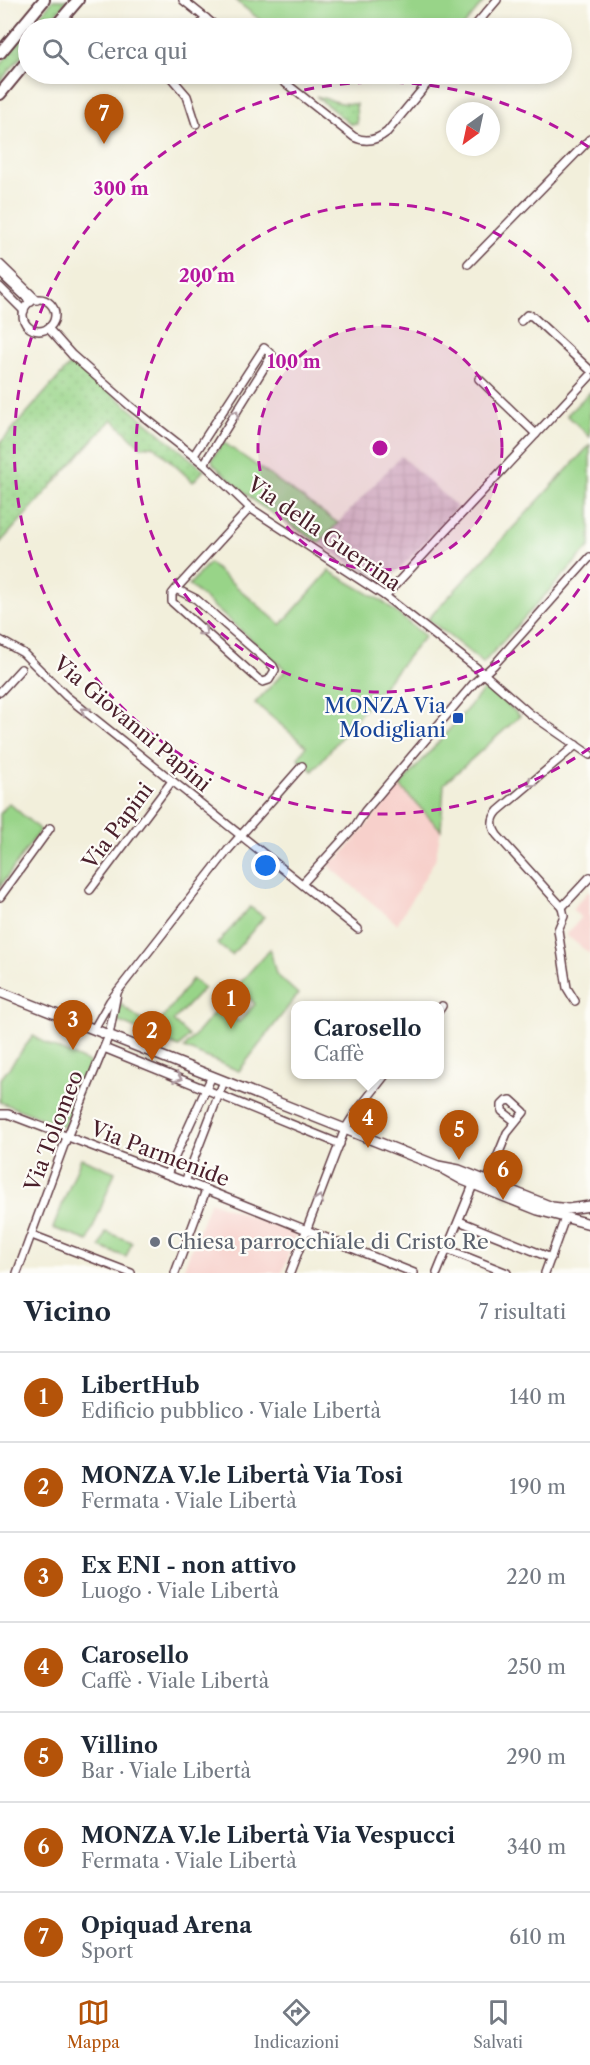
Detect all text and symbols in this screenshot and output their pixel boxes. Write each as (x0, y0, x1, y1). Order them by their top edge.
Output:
search box (18, 18, 572, 84)
icon: search (39, 35, 72, 68)
text: Cerca qui (87, 38, 188, 65)
pin: 7 (84, 94, 124, 144)
north arrow (446, 102, 500, 156)
text: 300 m (93, 178, 149, 200)
text: 200 m (179, 265, 235, 287)
text: 100 m (267, 351, 321, 373)
one-way arrow (228, 410, 240, 420)
centre of rings (370, 438, 390, 458)
street label: Via della Guerrina (242, 471, 406, 596)
one-way arrow (197, 625, 208, 636)
street label: Via Giovanni Papini (48, 650, 216, 797)
place label: MONZA Via Modigliani (324, 693, 447, 742)
one-way arrow (81, 707, 92, 718)
marker: MONZA Via Modigliani (451, 711, 465, 725)
one-way arrow (527, 775, 538, 786)
street label: Via Papini (76, 778, 158, 875)
your location (251, 851, 280, 880)
pin: 1 (212, 980, 250, 1029)
pin: 3 (54, 1000, 92, 1050)
popup (291, 1001, 444, 1079)
pin: 2 (132, 1012, 172, 1061)
text: Carosello (314, 1015, 421, 1042)
text: Caffè (314, 1042, 364, 1066)
street label: Via Tolomeo (19, 1067, 88, 1196)
one-way arrow (171, 1071, 182, 1083)
pin: 4 (348, 1098, 388, 1148)
pin: 5 (440, 1110, 478, 1160)
street label: Via Parmenide (86, 1115, 233, 1192)
pin: 6 (484, 1150, 522, 1200)
one-way arrow (312, 1194, 325, 1205)
place label: Chiesa parrocchiale di Cristo Re (167, 1229, 489, 1254)
marker: Chiesa parrocchiale di Cristo Re (148, 1235, 162, 1249)
text: Vicino (24, 1296, 111, 1328)
text: 7 risultati (479, 1300, 566, 1324)
text: LibertHub (81, 1372, 200, 1399)
text: 1 (39, 1385, 48, 1409)
text: 140 m (509, 1385, 566, 1409)
text: Edificio pubblico · Viale Libertà (81, 1399, 381, 1423)
text: MONZA V.le Libertà Via Tosi (81, 1462, 403, 1489)
text: 2 (38, 1475, 49, 1499)
text: 190 m (509, 1475, 566, 1499)
text: Fermata · Viale Libertà (81, 1489, 297, 1513)
text: Ex ENI - non attivo (81, 1552, 296, 1579)
text: 3 (38, 1565, 49, 1589)
text: 220 m (506, 1565, 566, 1589)
text: Luogo · Viale Libertà (81, 1579, 279, 1603)
text: Carosello (81, 1642, 189, 1669)
text: 4 (38, 1655, 49, 1679)
text: 250 m (507, 1655, 566, 1679)
text: Caffè · Viale Libertà (81, 1669, 269, 1693)
text: Villino (81, 1732, 158, 1759)
text: 5 (38, 1745, 49, 1769)
text: 290 m (506, 1745, 566, 1769)
text: Bar · Viale Libertà (81, 1759, 251, 1783)
text: MONZA V.le Libertà Via Vespucci (81, 1822, 455, 1849)
text: 6 (38, 1835, 49, 1859)
text: 340 m (507, 1835, 566, 1859)
text: Fermata · Viale Libertà (81, 1849, 297, 1873)
text: Opiquad Arena (81, 1912, 252, 1939)
text: 7 (38, 1925, 49, 1949)
text: 610 m (509, 1925, 566, 1949)
text: Sport (81, 1939, 133, 1963)
tab: Mappa (67, 1996, 120, 2052)
tab: Indicazioni (254, 1996, 339, 2052)
tab: Salvati (473, 1996, 523, 2052)

